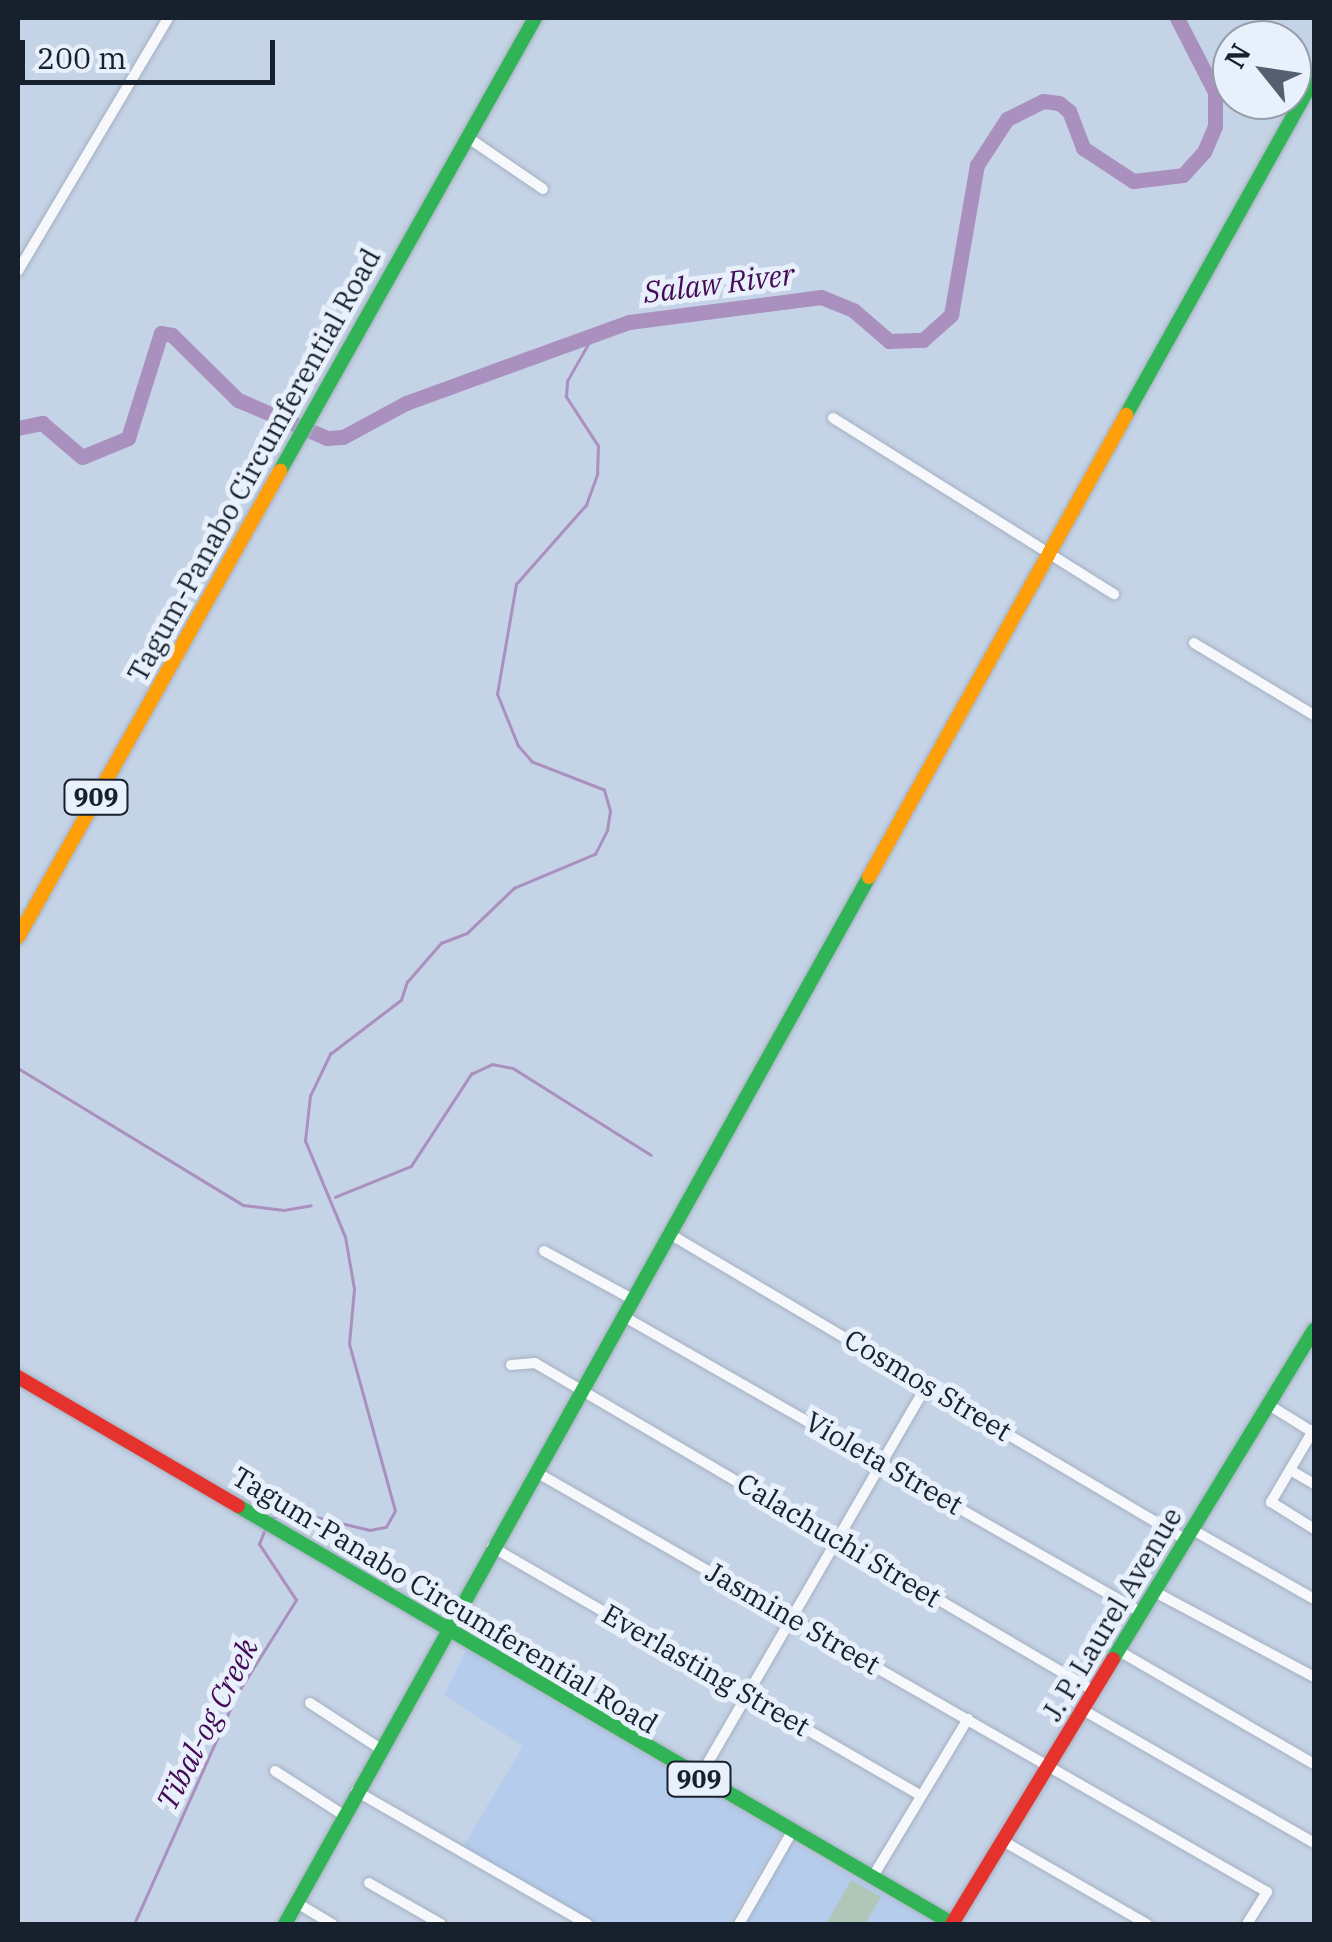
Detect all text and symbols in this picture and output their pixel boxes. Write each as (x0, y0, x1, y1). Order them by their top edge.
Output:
scale bar (25, 20, 280, 82)
north arrow (1212, 20, 1312, 120)
text: N (1216, 37, 1259, 75)
text: 200 m (37, 38, 127, 77)
street label: Tagum-Panabo Circumferential Road (120, 242, 388, 688)
water label: Salaw River (641, 256, 797, 310)
road number: 909 (64, 777, 128, 817)
street label: Cosmos Street (839, 1322, 1017, 1448)
street label: Violeta Street (799, 1404, 969, 1522)
street label: Tagum-Panabo Circumferential Road (226, 1459, 664, 1741)
street label: Calachuchi Street (731, 1466, 947, 1614)
street label: J. P. Laurel Avenue (1035, 1501, 1189, 1727)
street label: Jasmine Street (700, 1555, 886, 1681)
street label: Everlasting Street (596, 1597, 816, 1743)
water label: Tibal-og Creek (149, 1633, 265, 1815)
road number: 909 (666, 1759, 732, 1799)

